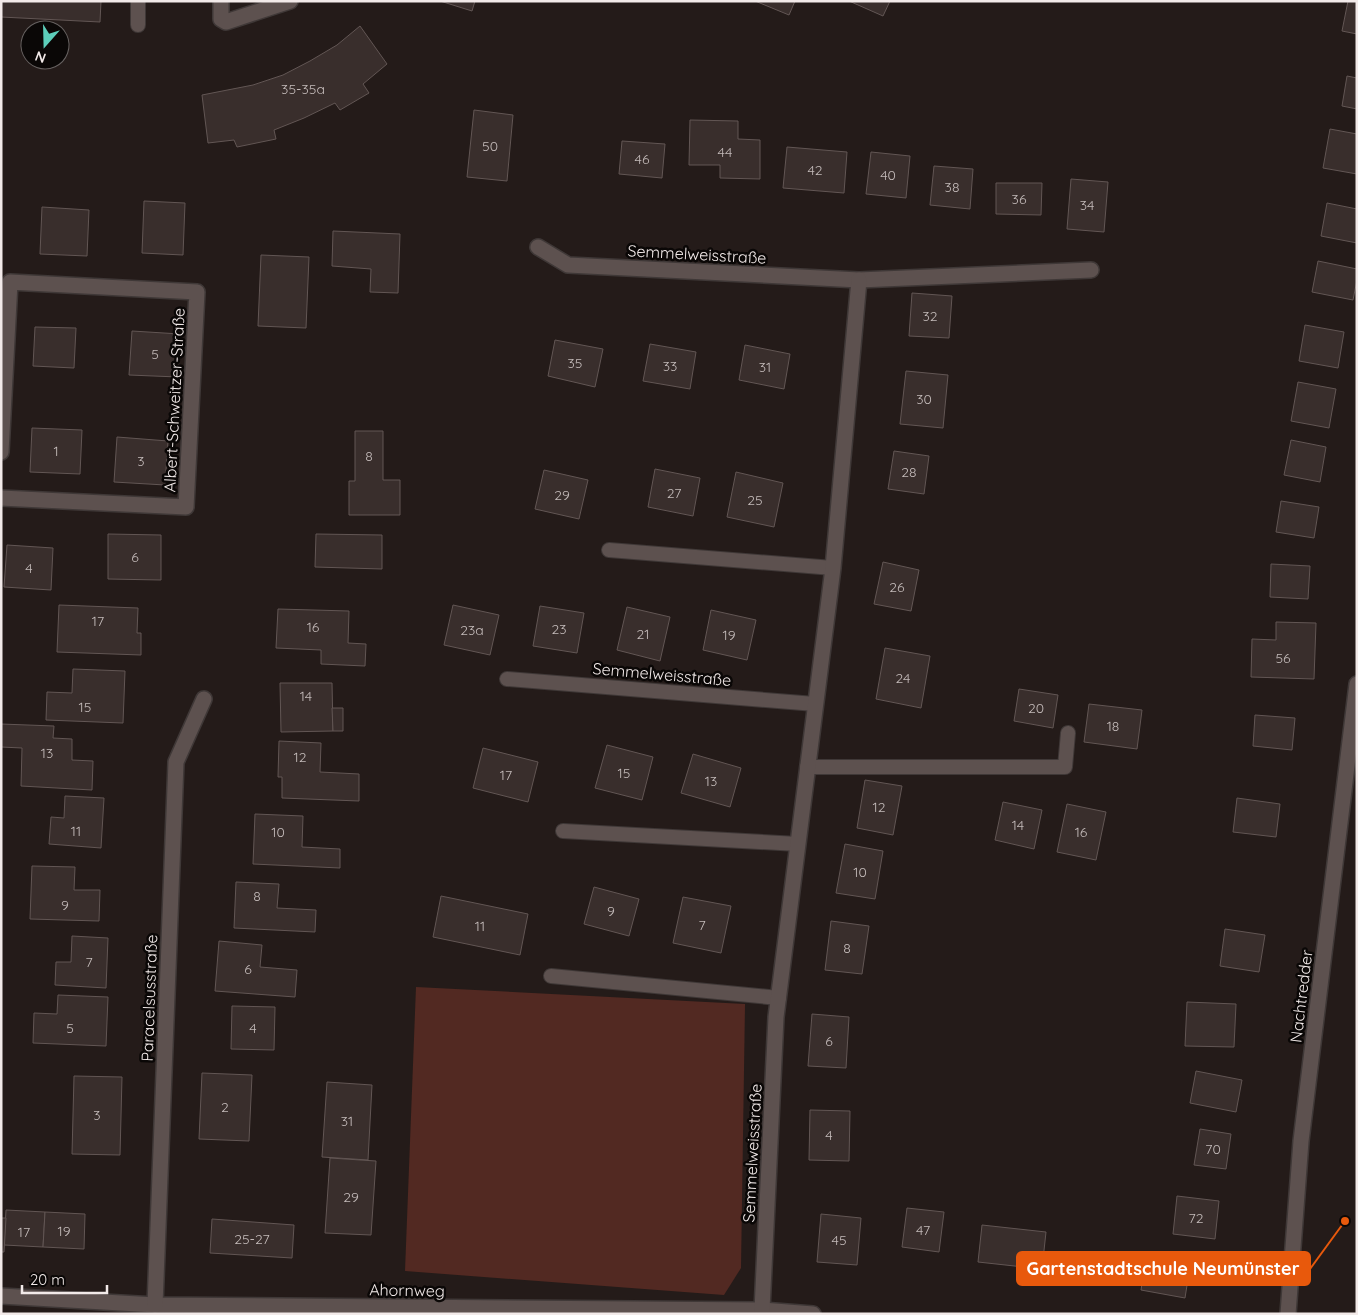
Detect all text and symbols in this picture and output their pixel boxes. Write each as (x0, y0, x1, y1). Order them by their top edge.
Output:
north arrow (20, 20, 70, 70)
text: N (33, 47, 48, 67)
house number: 35-35a (281, 80, 325, 98)
house number: 50 (482, 137, 498, 155)
house number: 44 (718, 143, 732, 161)
house number: 46 (635, 150, 650, 168)
house number: 42 (807, 161, 823, 179)
house number: 40 (880, 166, 896, 184)
house number: 38 (945, 178, 959, 196)
house number: 36 (1012, 190, 1027, 208)
house number: 34 (1080, 196, 1094, 214)
street label: Semmelweisstraße (627, 240, 767, 268)
street label: Albert-Schweitzer-Straße (159, 307, 189, 493)
house number: 32 (922, 307, 938, 325)
house number: 5 (151, 345, 159, 363)
house number: 35 (568, 354, 582, 372)
house number: 33 (663, 357, 677, 375)
house number: 31 (759, 358, 771, 376)
house number: 30 (916, 390, 932, 408)
house number: 1 (53, 442, 59, 460)
house number: 8 (365, 447, 373, 465)
house number: 3 (137, 452, 145, 470)
house number: 28 (901, 463, 917, 481)
house number: 27 (667, 484, 681, 502)
house number: 29 (554, 486, 570, 504)
house number: 25 (747, 491, 763, 509)
house number: 6 (131, 548, 139, 566)
house number: 4 (25, 559, 33, 577)
house number: 26 (889, 578, 905, 596)
house number: 17 (92, 612, 104, 630)
house number: 16 (307, 618, 320, 636)
house number: 23 (551, 620, 567, 638)
house number: 23a (460, 621, 484, 639)
house number: 21 (637, 625, 649, 643)
house number: 19 (723, 626, 736, 644)
house number: 56 (1275, 649, 1291, 667)
street label: Semmelweisstraße (592, 658, 732, 690)
house number: 24 (896, 669, 910, 687)
house number: 14 (300, 687, 312, 705)
house number: 15 (79, 698, 91, 716)
house number: 20 (1028, 699, 1044, 717)
house number: 18 (1107, 717, 1119, 735)
house number: 13 (41, 744, 53, 762)
house number: 12 (294, 748, 307, 766)
house number: 15 (618, 764, 630, 782)
house number: 17 (500, 766, 512, 784)
house number: 13 (705, 772, 717, 790)
house number: 12 (873, 798, 886, 816)
house number: 14 (1012, 816, 1024, 834)
house number: 11 (71, 822, 81, 840)
house number: 10 (271, 823, 285, 841)
house number: 16 (1075, 823, 1088, 841)
house number: 10 (853, 863, 867, 881)
house number: 8 (253, 887, 261, 905)
house number: 9 (61, 896, 69, 914)
house number: 9 (607, 902, 615, 920)
house number: 7 (698, 916, 706, 934)
house number: 11 (475, 917, 485, 935)
street label: Paracelsusstraße (137, 934, 161, 1062)
house number: 8 (843, 939, 851, 957)
street label: Nachtredder (1285, 948, 1317, 1044)
house number: 7 (85, 953, 93, 971)
house number: 6 (244, 960, 252, 978)
house number: 5 (66, 1019, 74, 1037)
house number: 4 (249, 1019, 257, 1037)
house number: 6 (825, 1032, 833, 1050)
street label: Semmelweisstraße (738, 1083, 766, 1223)
house number: 2 (221, 1098, 229, 1116)
house number: 3 (93, 1106, 101, 1124)
house number: 31 (341, 1112, 353, 1130)
house number: 4 (825, 1126, 833, 1144)
house number: 70 (1205, 1140, 1221, 1158)
house number: 29 (343, 1188, 359, 1206)
house number: 72 (1189, 1209, 1204, 1227)
house number: 47 (916, 1221, 930, 1239)
house number: 19 (58, 1222, 71, 1240)
house number: 17 (18, 1223, 30, 1241)
house number: 25-27 (234, 1230, 270, 1248)
house number: 45 (831, 1231, 847, 1249)
callout: Gartenstadtschule Neumünster (1017, 1252, 1310, 1285)
text: Gartenstadtschule Neumünster (1026, 1257, 1300, 1280)
scale bar (22, 1262, 108, 1294)
text: 20 m (30, 1270, 65, 1289)
street label: Ahornweg (369, 1279, 445, 1301)

